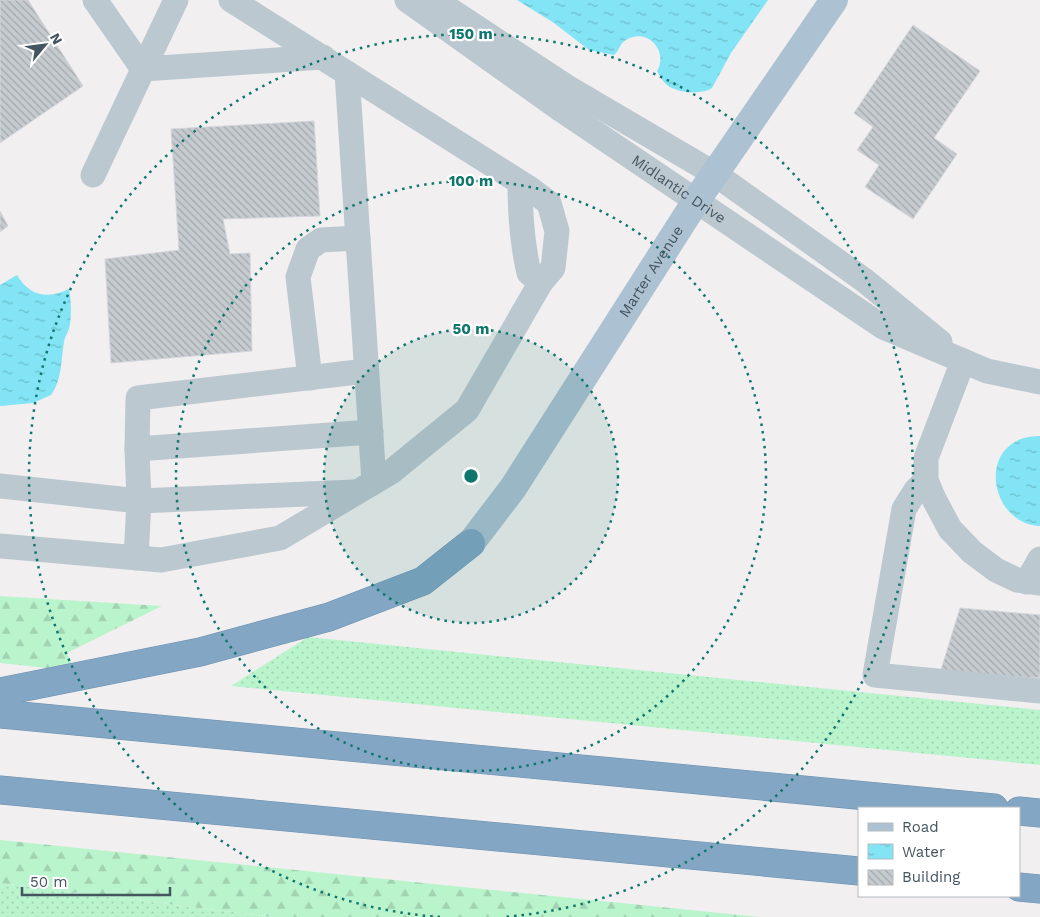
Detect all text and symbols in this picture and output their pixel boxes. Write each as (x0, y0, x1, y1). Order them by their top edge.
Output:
north arrow (20, 20, 70, 70)
text: 150 m (449, 25, 493, 43)
text: N (47, 30, 66, 47)
street label: Midlantic Drive (628, 151, 729, 227)
text: 100 m (449, 172, 493, 190)
street label: Marter Avenue (615, 222, 687, 321)
text: 50 m (453, 320, 489, 338)
centre of rings (462, 467, 480, 485)
legend (858, 807, 1020, 897)
text: Road (902, 818, 939, 836)
text: Water (902, 843, 945, 861)
scale bar (22, 864, 170, 896)
text: Building (902, 868, 960, 886)
text: 50 m (30, 873, 67, 891)

